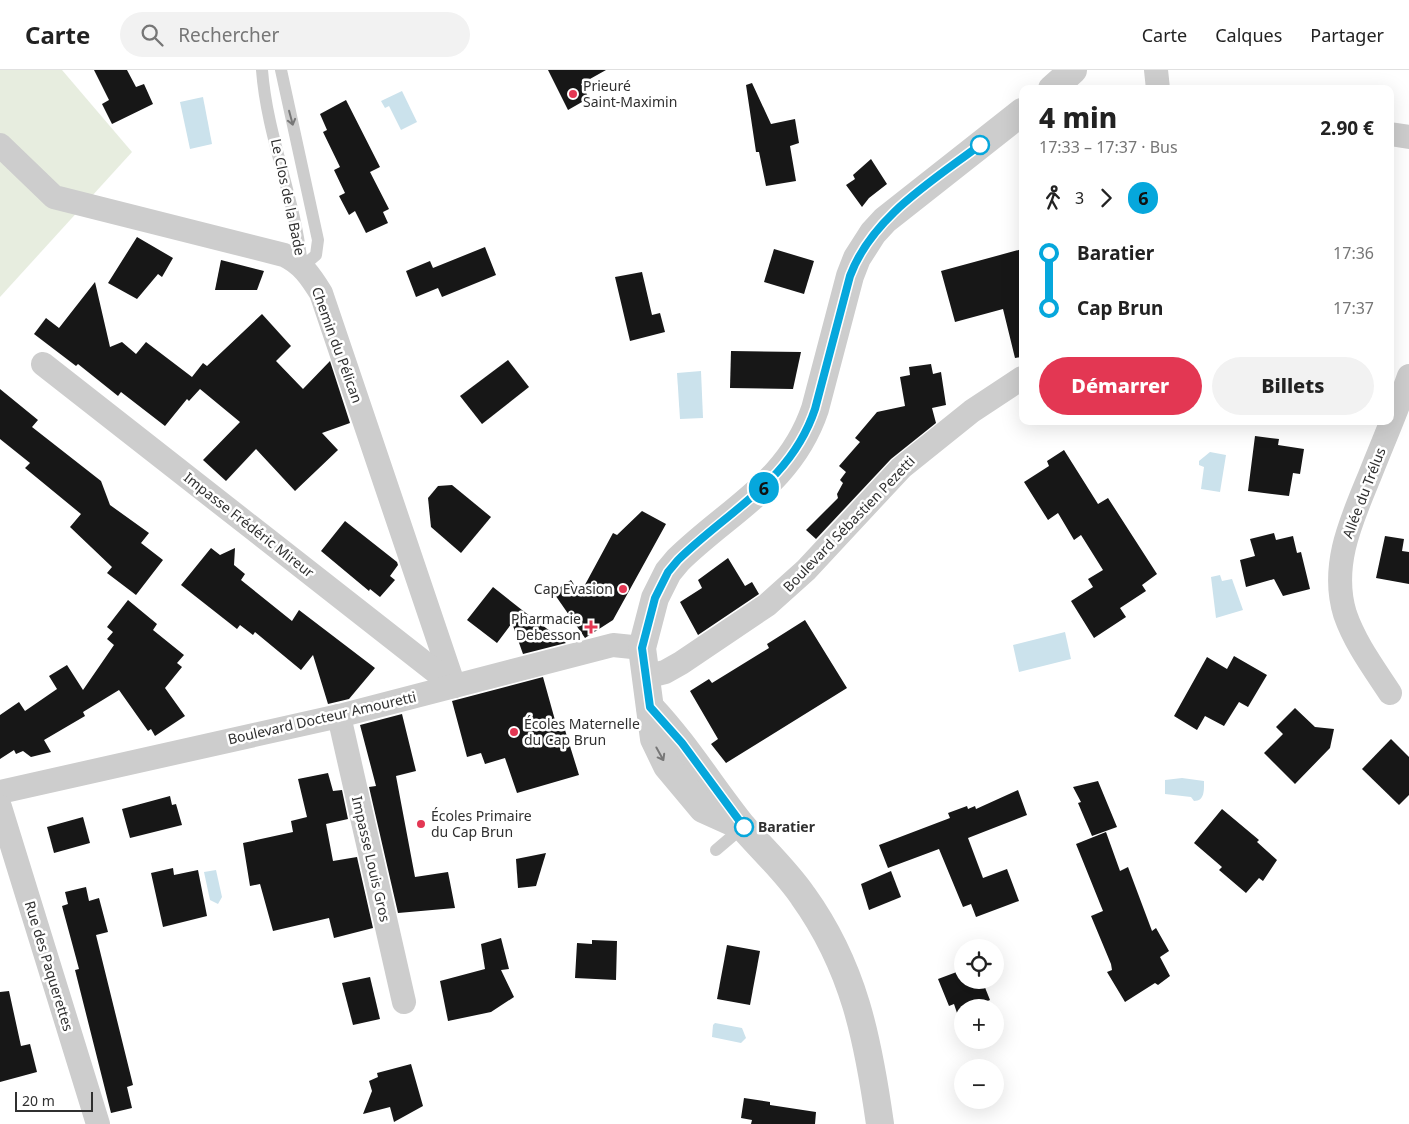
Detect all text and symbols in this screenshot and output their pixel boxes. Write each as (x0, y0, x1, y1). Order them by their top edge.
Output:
search box (120, 12, 470, 57)
text: Carte (25, 18, 90, 51)
icon: search (138, 21, 166, 49)
text: Rechercher (178, 22, 279, 48)
text: Carte (1142, 23, 1187, 47)
text: Calques (1215, 23, 1282, 47)
text: Partager (1310, 23, 1384, 47)
place label: Prieuré Saint-Maximin (583, 76, 677, 111)
marker: Prieuré Saint-Maximin (567, 88, 579, 100)
text: 4 min (1039, 98, 1117, 136)
one-way arrow (287, 109, 296, 125)
text: 2.90 € (1320, 115, 1374, 141)
unlabelled marker (970, 135, 990, 155)
text: 17:33 – 17:37 · Bus (1039, 136, 1178, 158)
street label: Le Clos de la Bade (267, 137, 310, 257)
icon: walk (1039, 184, 1067, 212)
icon: forward (1092, 184, 1120, 212)
text: 6 (1138, 186, 1148, 210)
text: 3 (1075, 187, 1084, 209)
text: Baratier (1077, 240, 1154, 266)
text: 17:36 (1333, 242, 1374, 264)
street label: Chemin du Pélican (308, 284, 367, 405)
text: Cap Brun (1077, 295, 1163, 321)
text: 17:37 (1333, 297, 1374, 319)
button: Démarrer (1039, 357, 1202, 415)
button: Billets (1212, 357, 1374, 415)
street label: Allée du Trélus (1337, 444, 1390, 541)
street label: Boulevard Sébastien Pezetti (779, 452, 919, 596)
street label: Impasse Frédéric Mireur (180, 468, 318, 582)
line badge: 6 (748, 472, 780, 504)
text: 6 (759, 476, 769, 500)
place label: Cap Evasion (534, 579, 613, 598)
marker: Cap Evasion (617, 583, 629, 595)
place label: Pharmacie Debesson (511, 609, 581, 644)
marker: Pharmacie Debesson (585, 621, 597, 633)
street label: Boulevard Docteur Amouretti (226, 687, 418, 748)
place label: Écoles Maternelle du Cap Brun (524, 714, 640, 749)
marker: Écoles Maternelle du Cap Brun (508, 726, 520, 738)
one-way arrow (655, 746, 665, 761)
street label: Impasse Louis Gros (348, 794, 395, 924)
place label: Écoles Primaire du Cap Brun (431, 806, 532, 841)
marker: Baratier (734, 817, 754, 837)
place label: Baratier (758, 817, 816, 836)
marker: Écoles Primaire du Cap Brun (415, 818, 427, 830)
street label: Rue des Paquerettes (21, 898, 78, 1034)
map controls (954, 939, 1004, 1109)
button: locate (954, 939, 1004, 989)
button: + (954, 999, 1004, 1049)
button: − (954, 1059, 1004, 1109)
scale bar (15, 1089, 92, 1112)
text: 20 m (22, 1091, 55, 1110)

